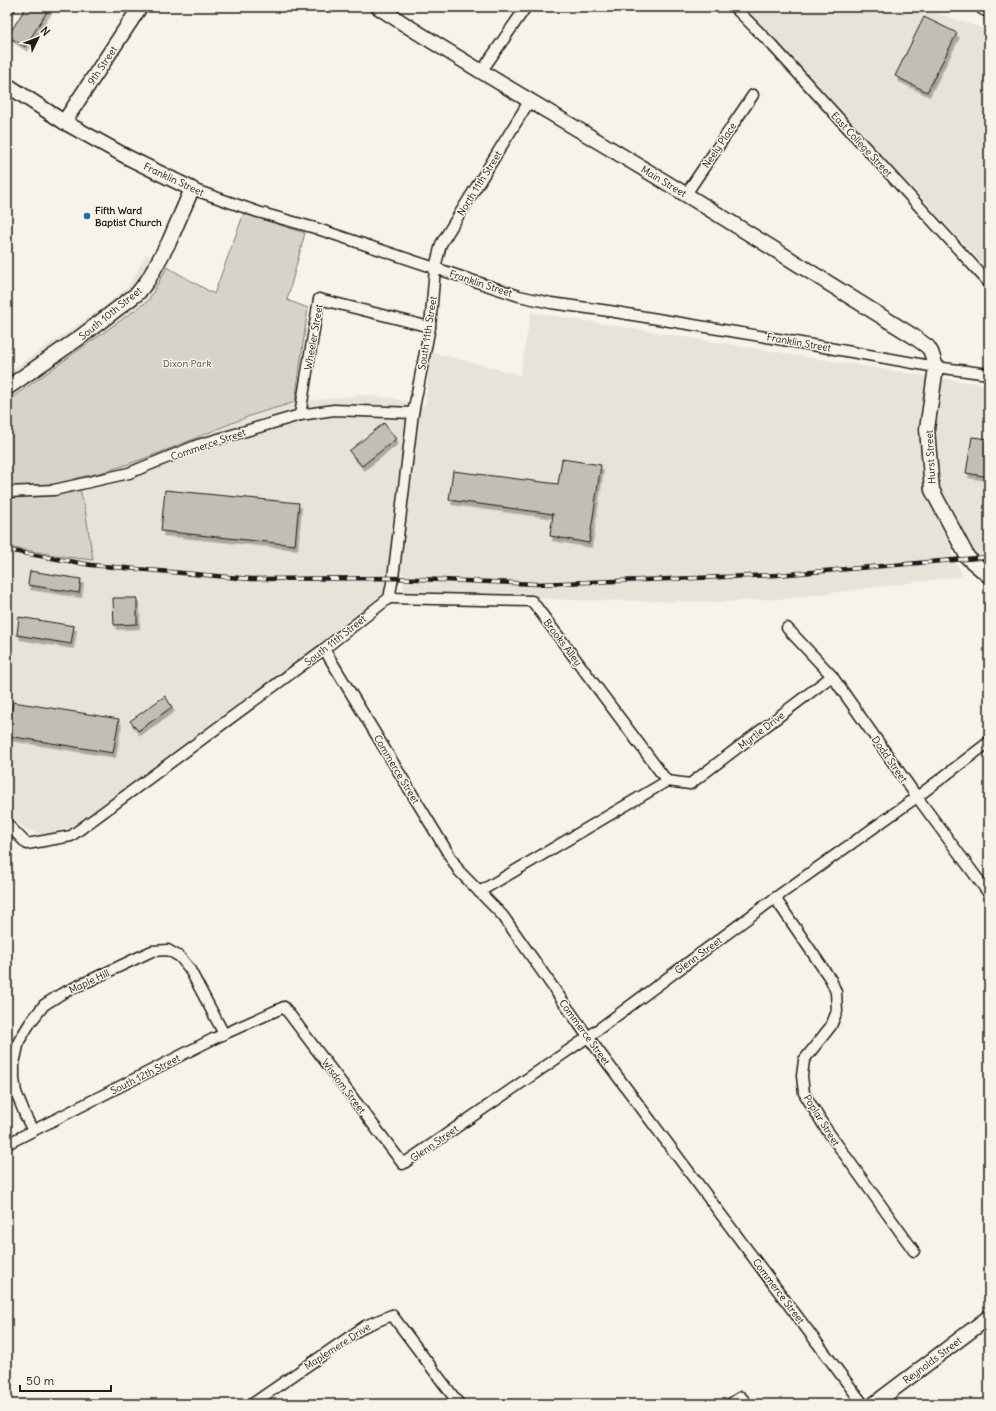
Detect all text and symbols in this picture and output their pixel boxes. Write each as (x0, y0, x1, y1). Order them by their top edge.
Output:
north arrow (18, 18, 58, 58)
text: N (38, 24, 53, 39)
street label: 9th Street (85, 43, 120, 87)
street label: East College Street (828, 109, 895, 180)
street label: Neely Place (699, 120, 739, 171)
street label: North 11th Street (454, 148, 505, 218)
street label: Franklin Street (142, 160, 207, 199)
street label: Main Street (639, 163, 689, 200)
place label: Fifth Ward Baptist Church (95, 204, 162, 229)
marker: Fifth Ward Baptist Church (82, 211, 92, 221)
street label: Franklin Street (448, 267, 514, 300)
street label: South 10th Street (76, 284, 145, 343)
street label: South 11th Street (415, 295, 440, 371)
street label: Wheeler Street (301, 303, 326, 371)
street label: Franklin Street (766, 330, 833, 355)
park label: Dixon Park (163, 357, 211, 370)
street label: Commerce Street (169, 425, 248, 463)
street label: Hurst Street (923, 429, 938, 484)
street label: South 11th Street (302, 612, 369, 669)
street label: Brooks Alley (541, 616, 585, 668)
street label: Myrtle Drive (735, 709, 787, 752)
street label: Commerce Street (371, 732, 423, 807)
street label: Dodd Street (869, 734, 911, 785)
street label: Glenn Street (672, 933, 725, 977)
street label: Maple Hill (67, 966, 112, 997)
street label: Commerce Street (556, 997, 613, 1068)
street label: South 12th Street (108, 1051, 183, 1098)
street label: Wisdom Street (319, 1056, 369, 1117)
street label: Poplar Street (801, 1092, 843, 1149)
street label: Glenn Street (408, 1122, 461, 1165)
street label: Commerce Street (750, 1256, 808, 1327)
street label: Maplemere Drive (302, 1320, 373, 1373)
street label: Reynolds Street (900, 1334, 965, 1387)
scale bar (20, 1367, 111, 1393)
text: 50 m (26, 1373, 55, 1388)

